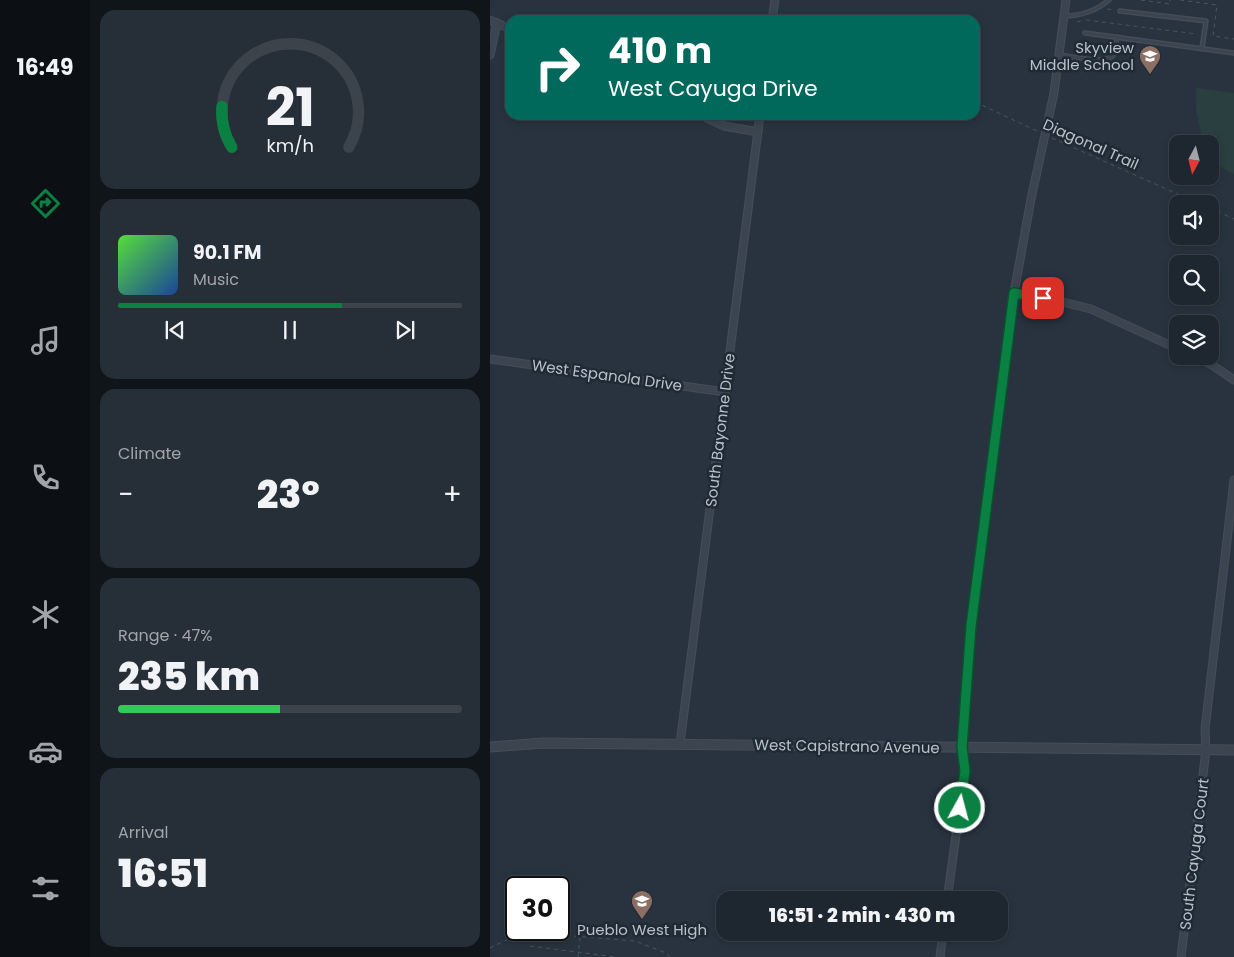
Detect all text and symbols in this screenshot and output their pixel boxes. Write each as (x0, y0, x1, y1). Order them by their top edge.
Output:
text: 410 m (608, 26, 712, 75)
icon: right (525, 35, 590, 100)
place label: Skyview Middle School (1030, 37, 1135, 75)
school or university icon: Skyview Middle School (1138, 44, 1162, 75)
text: 16:49 (17, 52, 73, 83)
text: 21 (265, 71, 315, 144)
text: West Cayuga Drive (608, 73, 818, 104)
street label: Diagonal Trail (1040, 113, 1142, 175)
text: km/h (266, 133, 314, 158)
north arrow (1169, 135, 1219, 185)
map controls (1169, 135, 1219, 365)
icon: directions (28, 186, 63, 221)
button: sound (1169, 195, 1219, 245)
text: 90.1 FM (193, 239, 261, 266)
button: search (1169, 255, 1219, 305)
text: Music (193, 268, 239, 291)
pin (1022, 277, 1064, 319)
icon: arrive (1029, 284, 1057, 312)
button: layers (1169, 315, 1219, 365)
icon: previous (161, 316, 189, 344)
icon: pause (276, 316, 304, 344)
icon: next (391, 316, 419, 344)
icon: music (28, 323, 63, 358)
street label: South Bayonne Drive (700, 352, 740, 508)
street label: West Espanola Drive (530, 354, 684, 396)
text: Climate (118, 442, 181, 465)
icon: phone (28, 460, 63, 495)
text: 23° (257, 468, 320, 521)
text: − (118, 475, 133, 514)
text: + (443, 475, 462, 514)
icon: climate (28, 597, 63, 632)
text: Range · 47% (118, 624, 212, 647)
text: 235 km (118, 650, 260, 703)
icon: car (28, 734, 63, 769)
street label: West Capistrano Avenue (754, 734, 940, 758)
street label: South Cayuga Court (1174, 777, 1214, 931)
position arrow (933, 781, 985, 833)
text: Arrival (118, 821, 168, 844)
text: 16:51 (118, 847, 208, 900)
icon: filters (28, 871, 63, 906)
speed limit sign: 30 (505, 876, 570, 941)
school or university icon: Pueblo West High (630, 889, 654, 920)
text: 16:51 · 2 min · 430 m (769, 902, 955, 929)
place label: Pueblo West High (577, 919, 707, 940)

